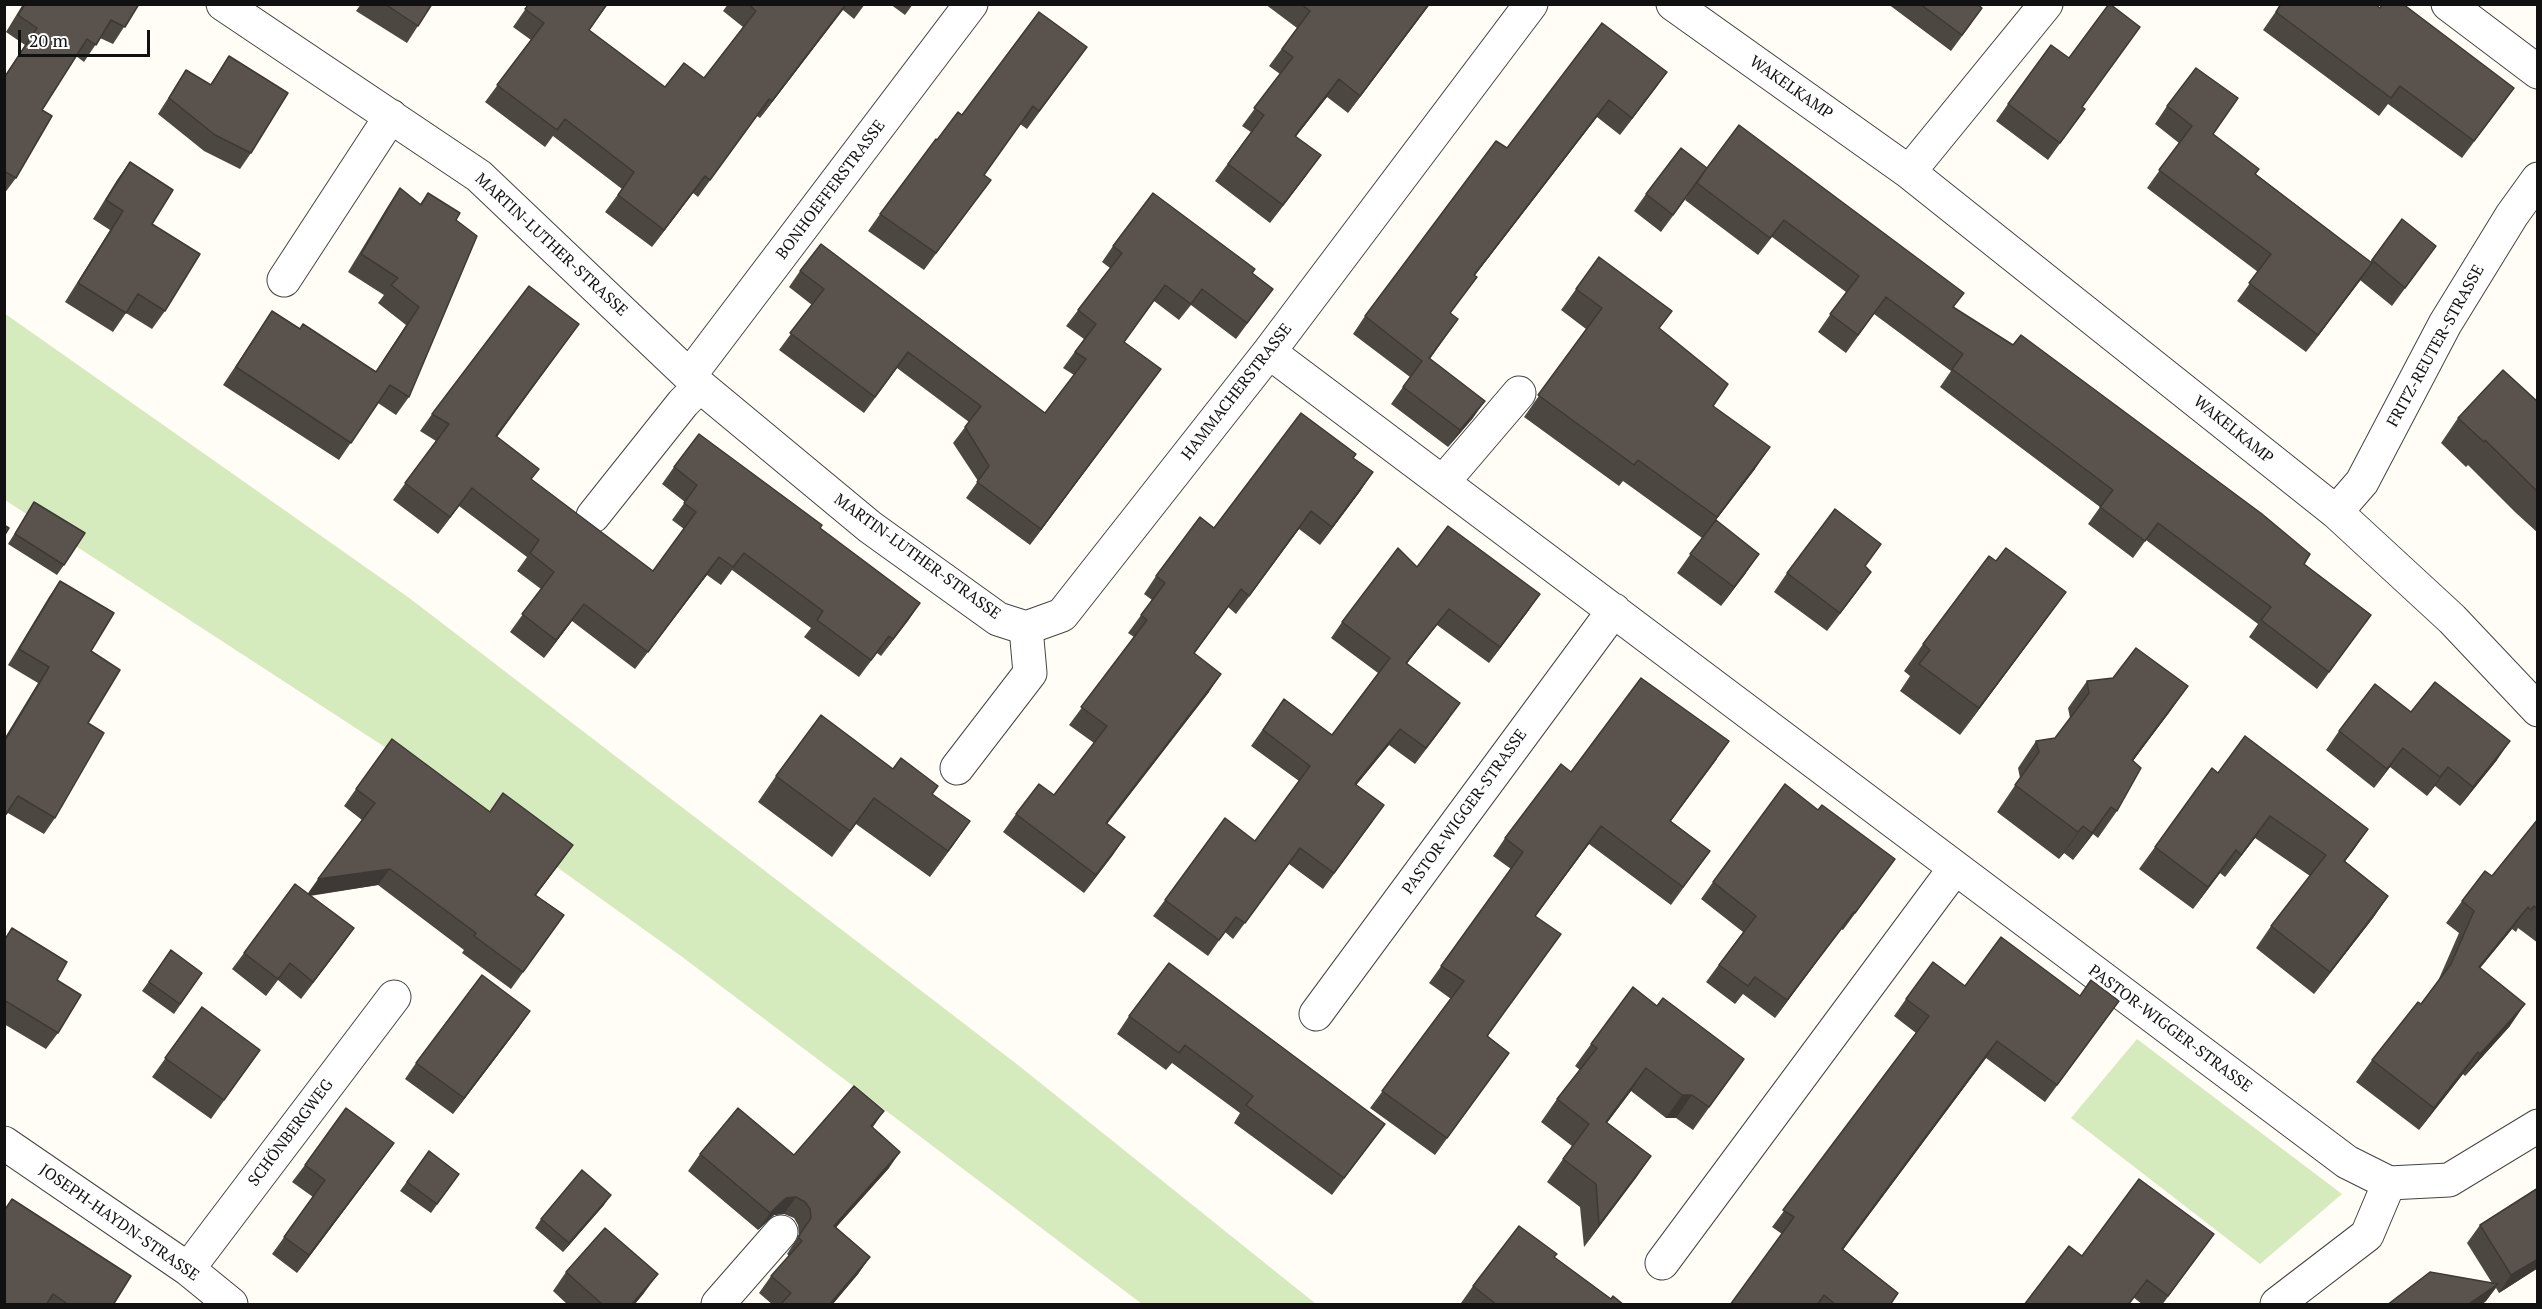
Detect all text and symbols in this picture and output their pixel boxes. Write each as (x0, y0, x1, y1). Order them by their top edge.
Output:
scale bar (21, 18, 153, 56)
text: 20 m (29, 28, 68, 52)
street label: WAKELKAMP (1746, 52, 1836, 124)
street label: BONHOEFFERSTRASSE (772, 117, 890, 263)
street label: MARTIN-LUTHER-STRASSE (471, 169, 631, 321)
street label: FRITZ-REUTER-STRASSE (2383, 262, 2489, 430)
street label: HAMMACHERSTRASSE (1178, 320, 1296, 464)
street label: WAKELKAMP (2189, 392, 2277, 468)
street label: MARTIN-LUTHER-STRASSE (830, 490, 1004, 624)
street label: PASTOR-WIGGER-STRASSE (1399, 726, 1531, 898)
street label: PASTOR-WIGGER-STRASSE (2085, 961, 2255, 1097)
street label: SCHÖNBERGWEG (244, 1076, 338, 1190)
street label: JOSEPH-HAYDN-STRASSE (35, 1161, 203, 1285)

